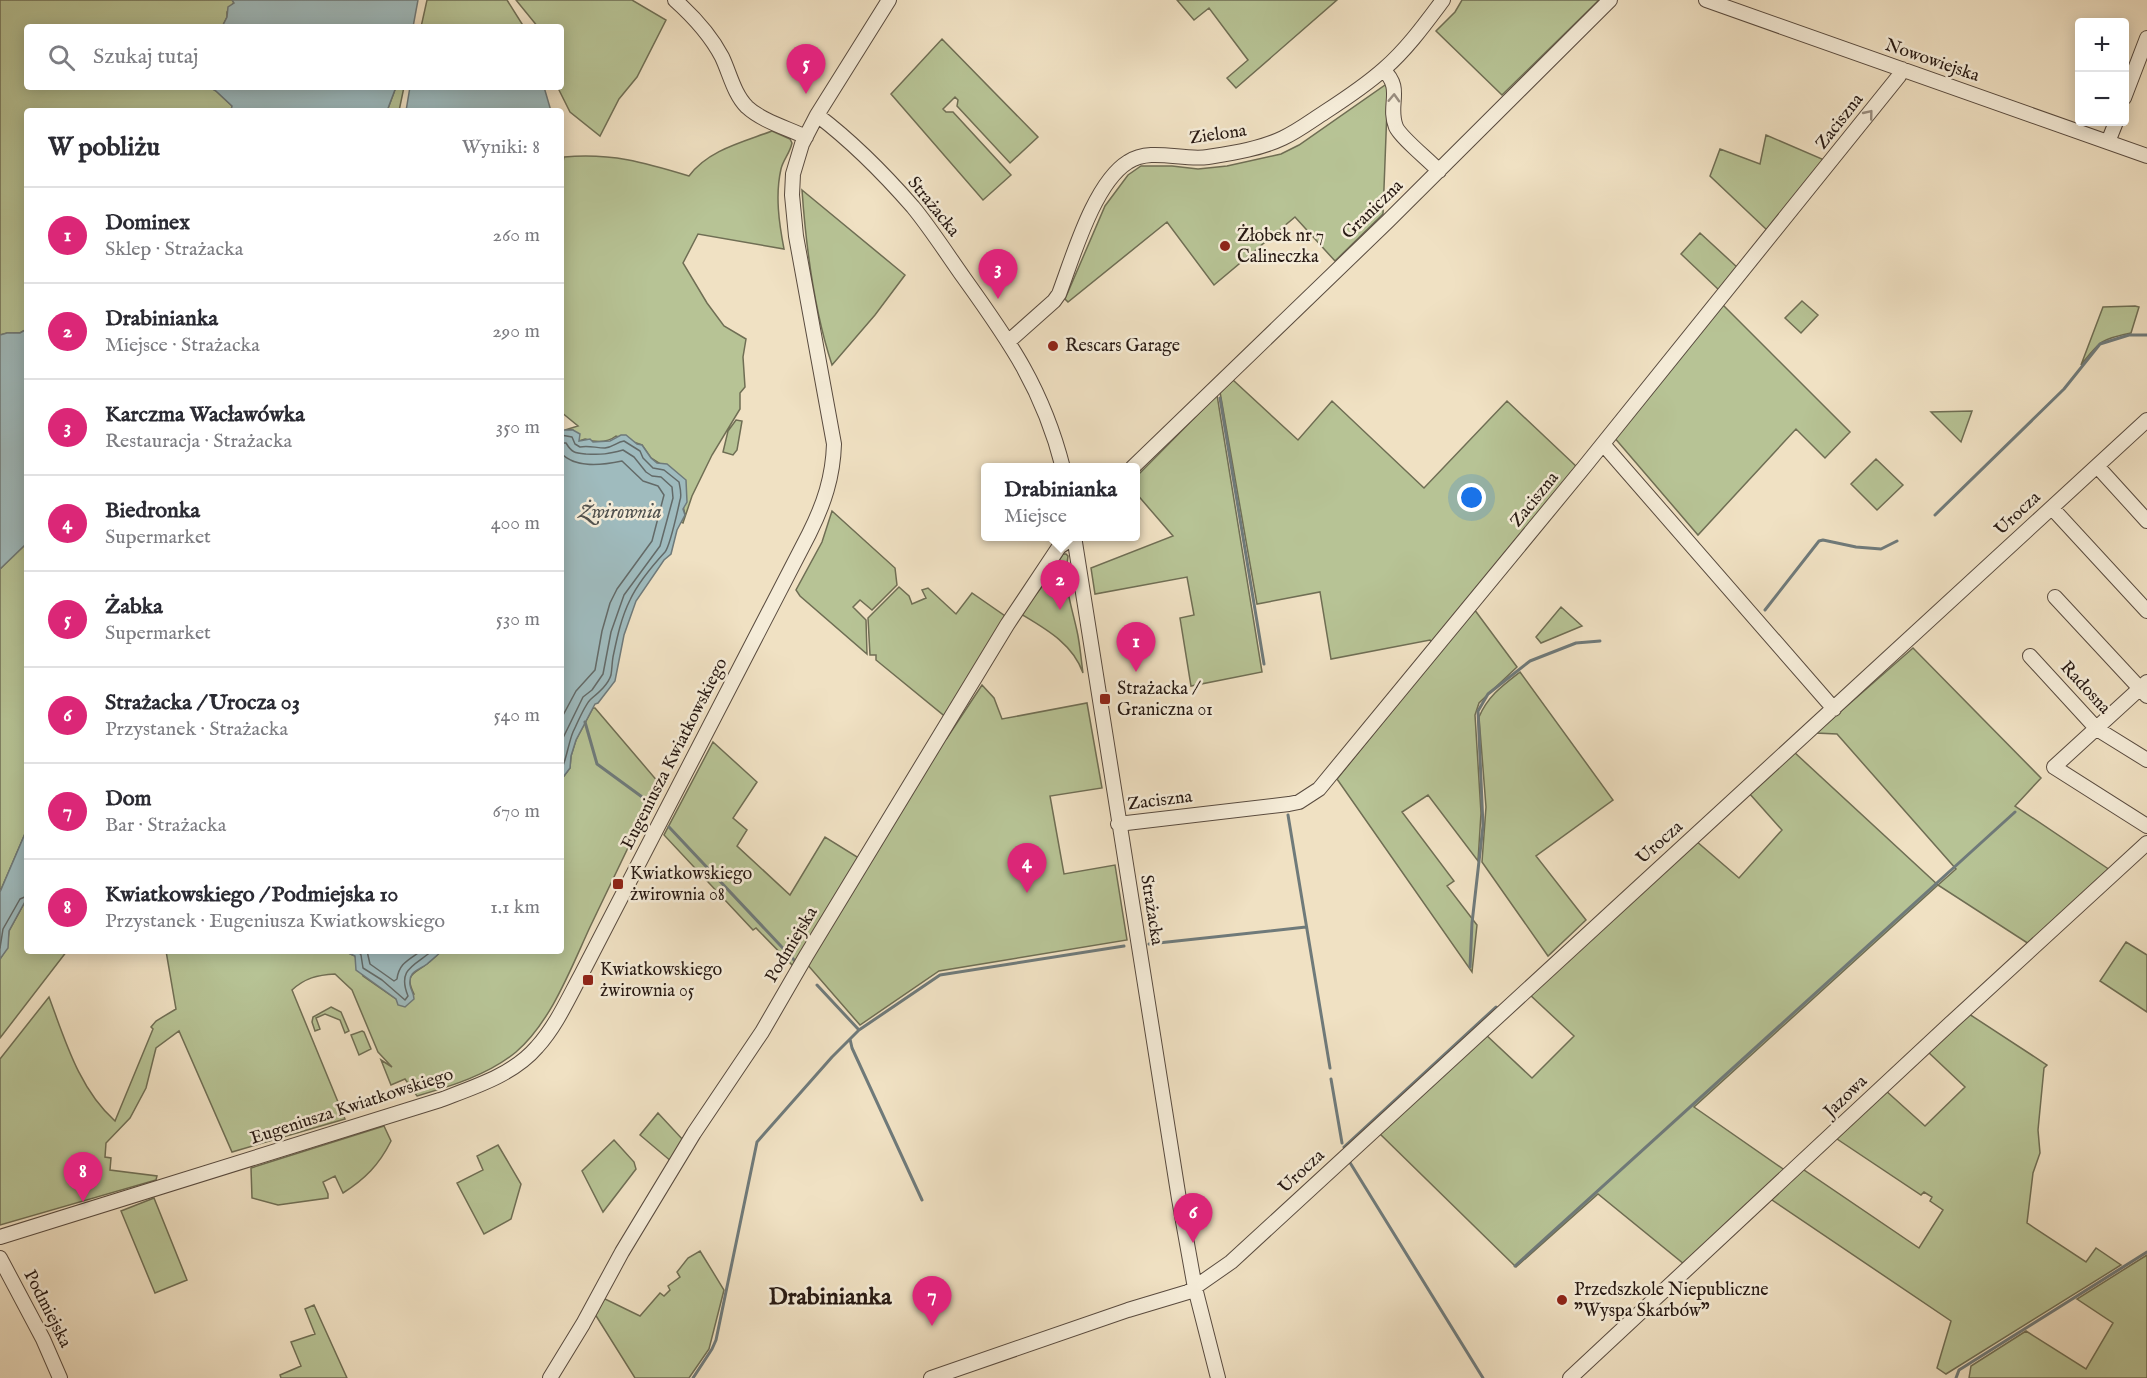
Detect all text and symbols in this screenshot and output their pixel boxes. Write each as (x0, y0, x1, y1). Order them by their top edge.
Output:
map controls (2075, 18, 2129, 126)
button: + (2075, 18, 2129, 72)
search box (24, 24, 564, 90)
street label: Nowowiejska (1882, 34, 1983, 88)
icon: search (45, 41, 78, 74)
text: Szukaj tutaj (93, 43, 198, 71)
pin: 5 (786, 44, 826, 94)
button: − (2075, 72, 2129, 126)
street label: Zaciszna (1811, 89, 1869, 155)
one-way arrow (1388, 93, 1400, 102)
one-way arrow (1861, 110, 1872, 121)
street label: Zielona (1188, 120, 1248, 150)
text: W pobliżu (48, 131, 160, 164)
text: Wyniki: 8 (462, 135, 540, 160)
street label: Strażacka (902, 172, 964, 242)
street label: Graniczna (1338, 175, 1409, 245)
text: Dominex (105, 209, 190, 237)
text: 1 (64, 223, 71, 248)
text: 260 m (493, 223, 540, 248)
place label: Żłobek nr 7 Calineczka (1237, 224, 1324, 269)
text: Sklep · Strażacka (105, 237, 243, 262)
marker: Żłobek nr 7 Calineczka (1218, 239, 1232, 253)
pin: 3 (978, 250, 1018, 299)
text: Drabinianka (105, 305, 218, 333)
text: 2 (63, 319, 72, 344)
text: 290 m (492, 319, 540, 344)
text: Miejsce · Strażacka (105, 333, 260, 358)
place label: Rescars Garage (1065, 335, 1180, 358)
marker: Rescars Garage (1046, 339, 1060, 353)
text: Karczma Wacławówka (105, 401, 305, 429)
text: 3 (64, 415, 71, 440)
text: 350 m (496, 415, 540, 440)
text: Restauracja · Strażacka (105, 429, 292, 454)
popup (981, 463, 1140, 541)
street label: Zaciszna (1506, 467, 1565, 532)
text: Drabinianka (1004, 476, 1117, 504)
your location (1457, 483, 1486, 512)
street label: Urocza (1990, 487, 2046, 541)
text: Biedronka (105, 497, 200, 525)
water label: Żwirownia (576, 499, 662, 526)
text: Miejsce (1004, 504, 1067, 529)
text: 4 (63, 511, 72, 536)
text: 400 m (491, 511, 540, 536)
text: Supermarket (105, 525, 211, 550)
pin: 2 (1040, 560, 1080, 610)
text: Żabka (105, 593, 163, 621)
text: 5 (64, 607, 71, 632)
text: 530 m (496, 607, 540, 632)
text: Supermarket (105, 621, 211, 646)
pin: 1 (1116, 622, 1156, 672)
street label: Eugeniusza Kwiatkowskiego (617, 654, 734, 854)
street label: Radosna (2055, 657, 2116, 720)
place label: Strażacka / Graniczna 01 (1117, 678, 1213, 722)
text: Strażacka / Urocza 03 (105, 689, 300, 717)
marker: Strażacka / Graniczna 01 (1098, 692, 1112, 706)
text: 6 (63, 703, 72, 728)
text: 540 m (493, 703, 540, 728)
text: Przystanek · Strażacka (105, 717, 288, 742)
text: Dom (105, 785, 152, 813)
street label: Zaciszna (1126, 786, 1194, 816)
text: 7 (63, 799, 72, 824)
text: 670 m (493, 799, 540, 824)
text: Bar · Strażacka (105, 813, 226, 838)
street label: Urocza (1632, 816, 1688, 870)
pin: 4 (1008, 844, 1046, 893)
place label: Kwiatkowskiego żwirownia 08 (630, 863, 753, 907)
street label: Strażacka (1134, 873, 1168, 947)
marker: Kwiatkowskiego żwirownia 08 (611, 877, 625, 891)
text: Kwiatkowskiego / Podmiejska 10 (105, 881, 398, 909)
text: 8 (64, 895, 71, 920)
text: 1.1 km (490, 895, 540, 920)
street label: Podmiejska (760, 903, 824, 987)
text: Przystanek · Eugeniusza Kwiatkowskiego (105, 909, 445, 934)
place label: Kwiatkowskiego żwirownia 05 (600, 959, 723, 1003)
marker: Kwiatkowskiego żwirownia 05 (581, 973, 595, 987)
street label: Eugeniusza Kwiatkowskiego (248, 1063, 457, 1151)
street label: Jazowa (1818, 1070, 1873, 1125)
street label: Urocza (1274, 1145, 1330, 1199)
pin: 8 (64, 1152, 103, 1202)
pin: 6 (1174, 1194, 1212, 1243)
street label: Podmiejska (18, 1266, 76, 1352)
pin: 7 (912, 1276, 952, 1326)
place label: Przedszkole Niepubliczne "Wyspa Skarbów" (1574, 1279, 1769, 1323)
district label: Drabinianka (768, 1282, 892, 1313)
marker: Przedszkole Niepubliczne "Wyspa Skarbów" (1555, 1293, 1569, 1307)

